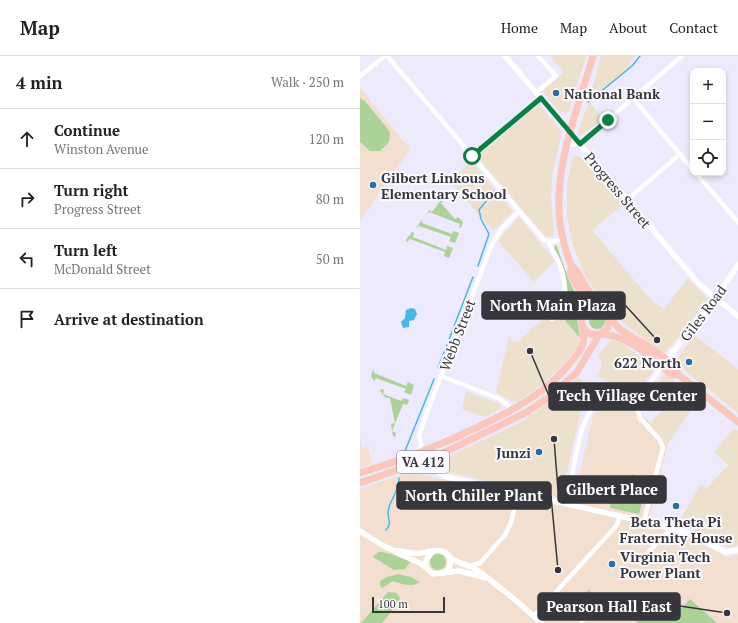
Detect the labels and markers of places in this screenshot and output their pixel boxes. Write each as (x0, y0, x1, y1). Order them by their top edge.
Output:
place label: National Bank (564, 84, 661, 103)
marker: National Bank (551, 88, 561, 98)
place label: Gilbert Linkous Elementary School (381, 168, 507, 203)
marker: Gilbert Linkous Elementary School (368, 180, 378, 190)
callout: North Main Plaza (482, 292, 625, 319)
place label: 622 North (614, 353, 681, 372)
marker: 622 North (684, 357, 694, 367)
callout: Tech Village Center (549, 383, 705, 410)
place label: Junzi (496, 443, 531, 462)
marker: Junzi (534, 447, 544, 457)
callout: Gilbert Place (558, 476, 666, 503)
callout: North Chiller Plant (397, 482, 551, 509)
marker: Beta Theta Pi Fraternity House (671, 501, 681, 511)
place label: Beta Theta Pi Fraternity House (620, 512, 733, 547)
place label: Virginia Tech Power Plant (620, 547, 711, 582)
marker: Virginia Tech Power Plant (607, 559, 617, 569)
callout: Pearson Hall East (538, 593, 680, 620)

